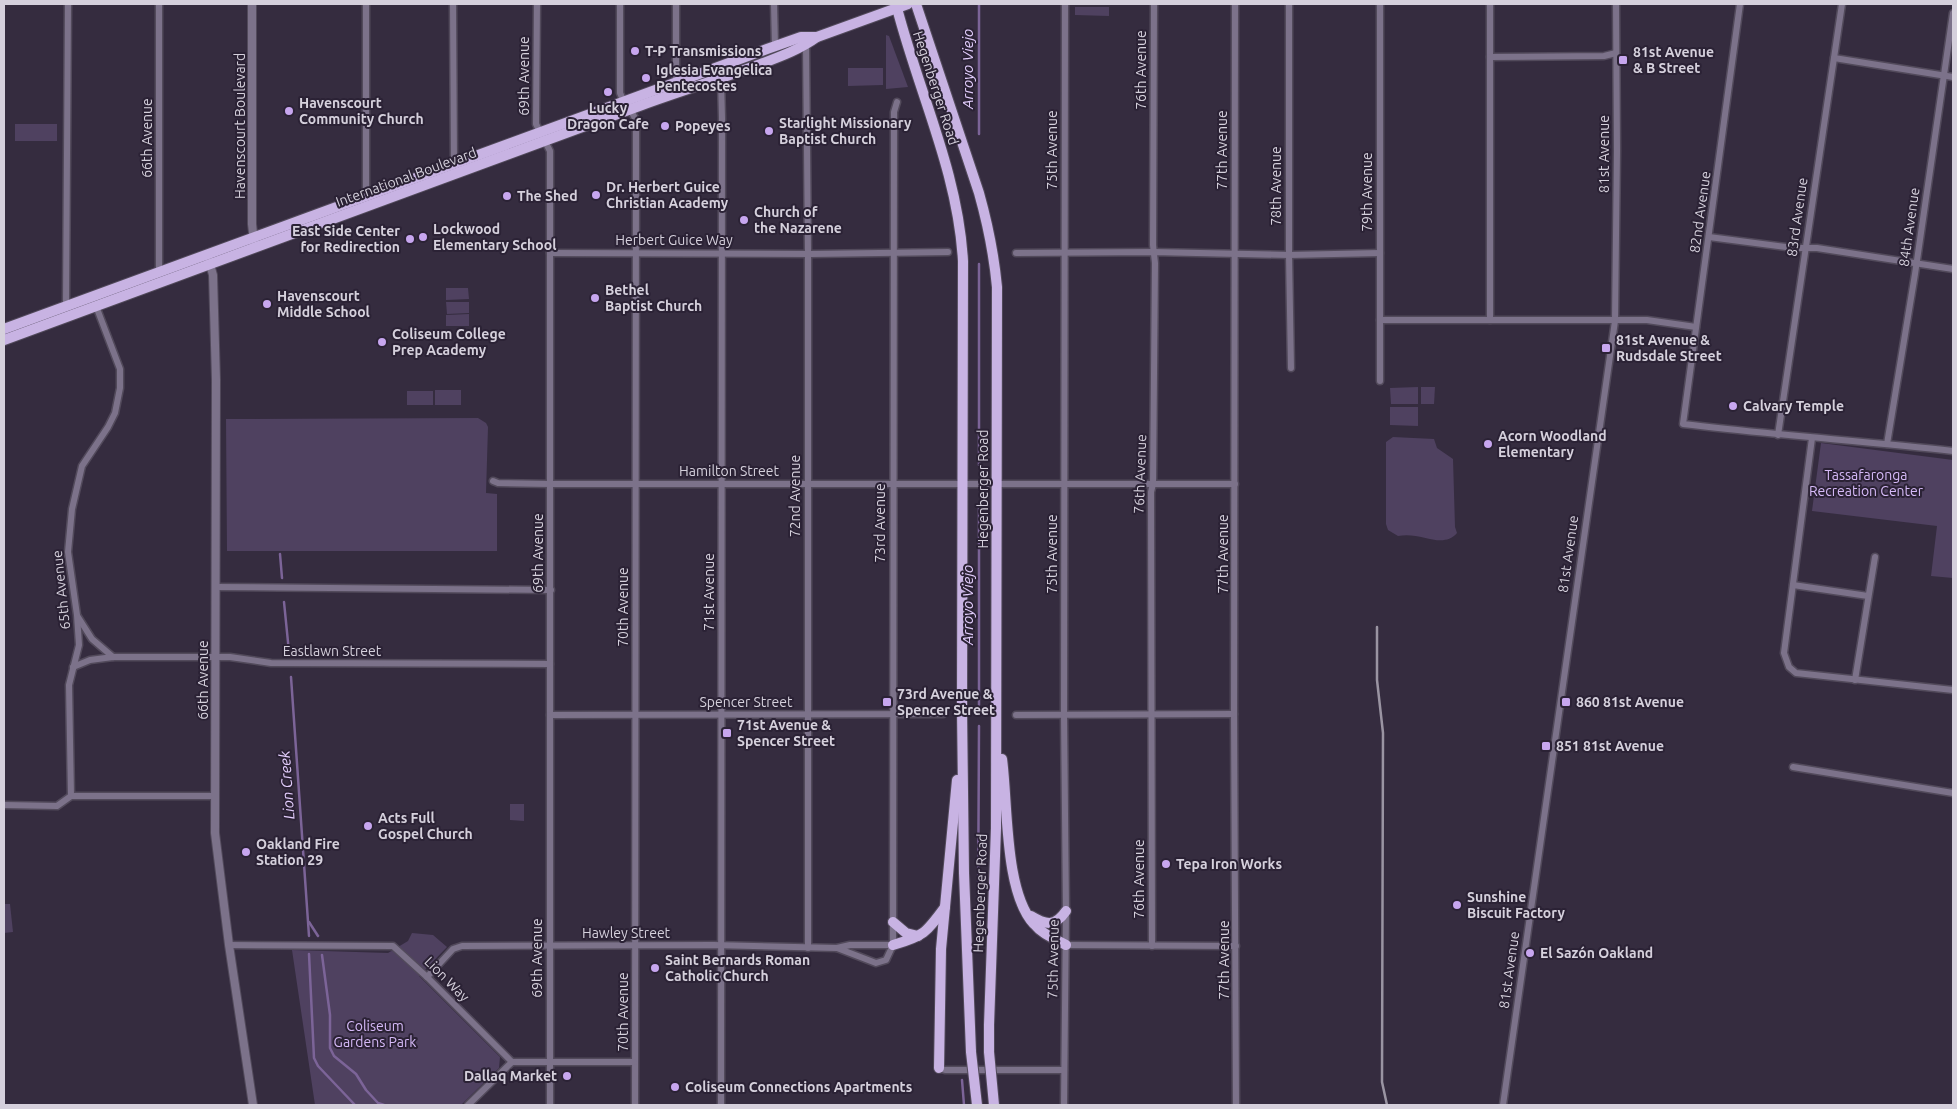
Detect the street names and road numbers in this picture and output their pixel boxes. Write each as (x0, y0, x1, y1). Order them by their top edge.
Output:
street label: Hegenberger Road (910, 29, 962, 147)
street label: 76th Avenue (1133, 30, 1149, 110)
street label: 69th Avenue (516, 36, 532, 116)
street label: Havenscourt Boulevard (232, 53, 248, 199)
street label: 66th Avenue (139, 98, 155, 178)
street label: 75th Avenue (1044, 110, 1060, 190)
street label: 77th Avenue (1214, 110, 1230, 190)
street label: 81st Avenue (1596, 115, 1612, 193)
street label: International Boulevard (334, 144, 478, 210)
street label: 78th Avenue (1268, 146, 1284, 226)
street label: 79th Avenue (1359, 152, 1375, 232)
street label: 82nd Avenue (1686, 170, 1714, 254)
street label: 83rd Avenue (1784, 176, 1810, 258)
street label: 84th Avenue (1896, 186, 1922, 268)
street label: Herbert Guice Way (615, 232, 733, 248)
street label: Hegenberger Road (975, 429, 991, 549)
street label: 76th Avenue (1131, 434, 1149, 514)
street label: 72nd Avenue (787, 455, 803, 537)
street label: Hamilton Street (679, 463, 780, 479)
street label: 73rd Avenue (872, 483, 888, 563)
street label: 69th Avenue (530, 513, 546, 593)
street label: 75th Avenue (1044, 514, 1060, 594)
street label: 77th Avenue (1215, 514, 1231, 594)
street label: 81st Avenue (1555, 514, 1581, 594)
street label: 65th Avenue (49, 550, 73, 630)
street label: 71st Avenue (701, 553, 717, 631)
street label: 70th Avenue (615, 567, 631, 647)
street label: 66th Avenue (195, 640, 211, 720)
street label: Eastlawn Street (283, 643, 382, 659)
street label: Spencer Street (699, 694, 793, 710)
street label: Hegenberger Road (970, 833, 990, 953)
street label: 76th Avenue (1131, 839, 1147, 919)
street label: 69th Avenue (529, 918, 545, 998)
street label: 75th Avenue (1044, 919, 1062, 999)
street label: 77th Avenue (1216, 920, 1232, 1000)
street label: Hawley Street (582, 925, 671, 941)
street label: 81st Avenue (1496, 930, 1522, 1010)
street label: Lion Way (421, 953, 473, 1005)
street label: 70th Avenue (615, 972, 631, 1052)

